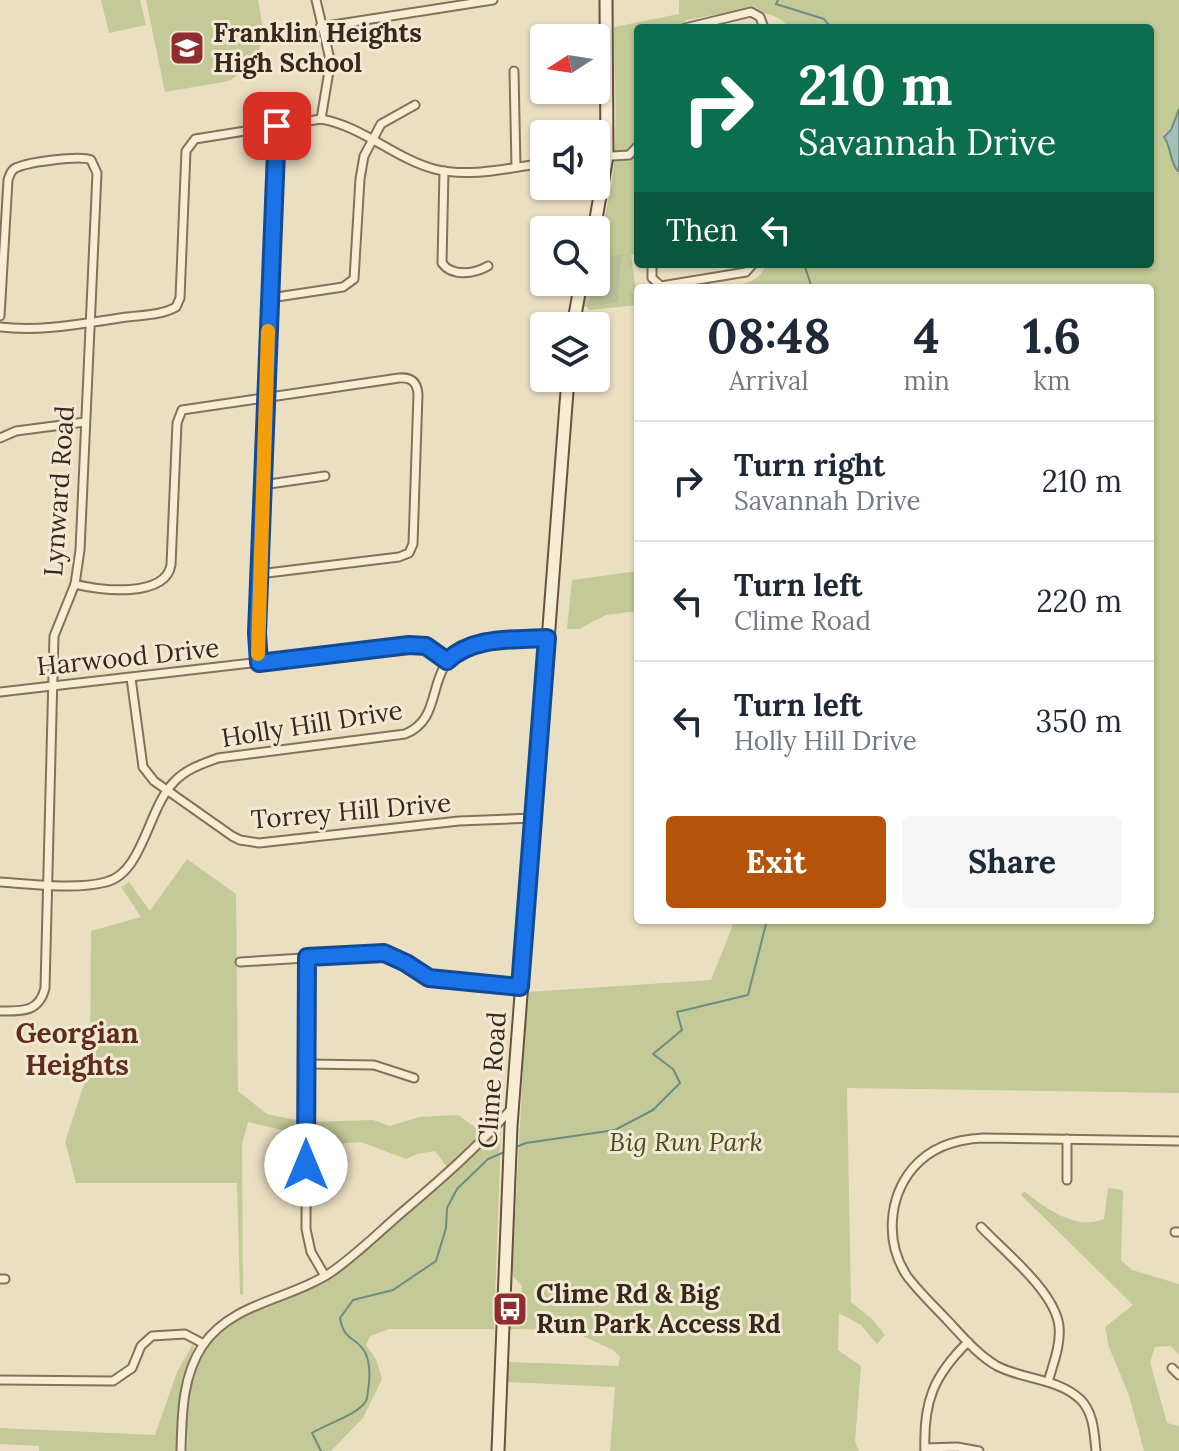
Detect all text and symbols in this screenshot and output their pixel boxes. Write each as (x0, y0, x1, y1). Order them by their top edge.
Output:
place label: Franklin Heights High School (213, 16, 422, 79)
north arrow (530, 24, 610, 104)
map controls (530, 24, 610, 392)
school or university icon: Franklin Heights High School (168, 29, 206, 67)
text: 210 m (798, 49, 952, 120)
icon: right (666, 56, 770, 160)
pin (243, 92, 311, 160)
icon: arrive (255, 104, 299, 148)
text: Savannah Drive (798, 119, 1056, 165)
button: sound (530, 120, 610, 200)
icon: left (754, 208, 798, 252)
text: Then (666, 211, 738, 249)
button: search (530, 216, 610, 296)
text: 08:48 (707, 305, 831, 366)
text: 4 (914, 305, 940, 366)
text: 1.6 (1023, 305, 1081, 366)
button: layers (530, 312, 610, 392)
text: Arrival (729, 364, 808, 397)
text: min (904, 364, 950, 397)
text: km (1033, 364, 1071, 397)
street label: Lynward Road (36, 404, 81, 578)
text: Turn right (734, 446, 885, 484)
icon: right (666, 459, 710, 503)
text: 210 m (1042, 462, 1122, 500)
text: Savannah Drive (734, 484, 921, 517)
text: Turn left (734, 566, 862, 604)
icon: left (666, 579, 710, 623)
text: 220 m (1036, 582, 1122, 620)
text: Clime Road (734, 604, 871, 637)
street label: Harwood Drive (35, 631, 221, 682)
text: Turn left (734, 686, 862, 724)
street label: Holly Hill Drive (219, 693, 405, 754)
icon: left (666, 699, 710, 743)
text: 350 m (1036, 702, 1122, 740)
text: Holly Hill Drive (734, 724, 917, 757)
street label: Torrey Hill Drive (249, 785, 452, 836)
button: Exit (666, 816, 886, 908)
button: Share (902, 816, 1122, 908)
street label: Clime Road (470, 1010, 513, 1149)
district label: Georgian Heights (15, 1015, 139, 1083)
position arrow (264, 1123, 348, 1207)
park label: Big Run Park (609, 1125, 763, 1158)
place label: Clime Rd & Big Run Park Access Rd (536, 1277, 781, 1340)
bus stop icon: Clime Rd & Big Run Park Access Rd (491, 1290, 529, 1328)

